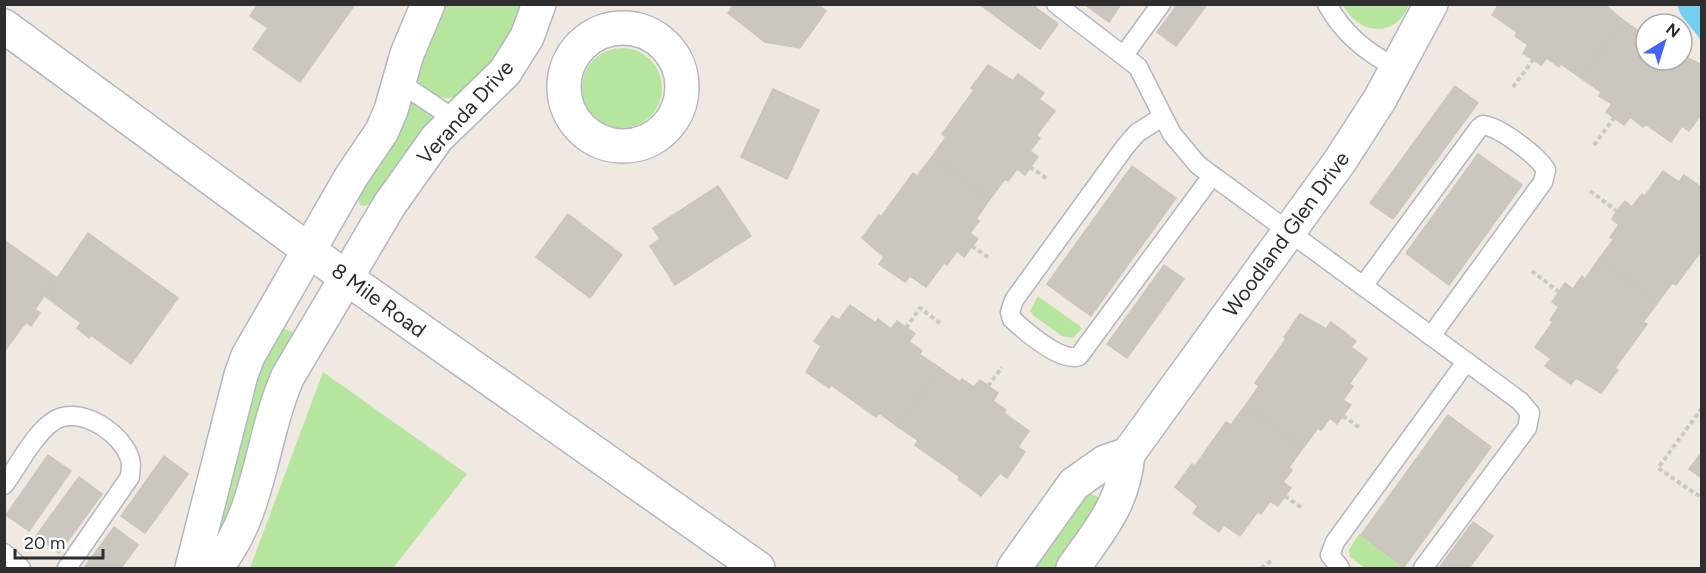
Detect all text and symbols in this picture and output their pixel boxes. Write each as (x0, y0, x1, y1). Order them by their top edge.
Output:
north arrow (1634, 12, 1694, 72)
text: N (1662, 19, 1684, 42)
street label: Veranda Drive (412, 55, 518, 169)
street label: Woodland Glen Drive (1218, 147, 1354, 321)
street label: 8 Mile Road (327, 257, 431, 343)
scale bar (15, 522, 104, 560)
text: 20 m (24, 532, 65, 554)

